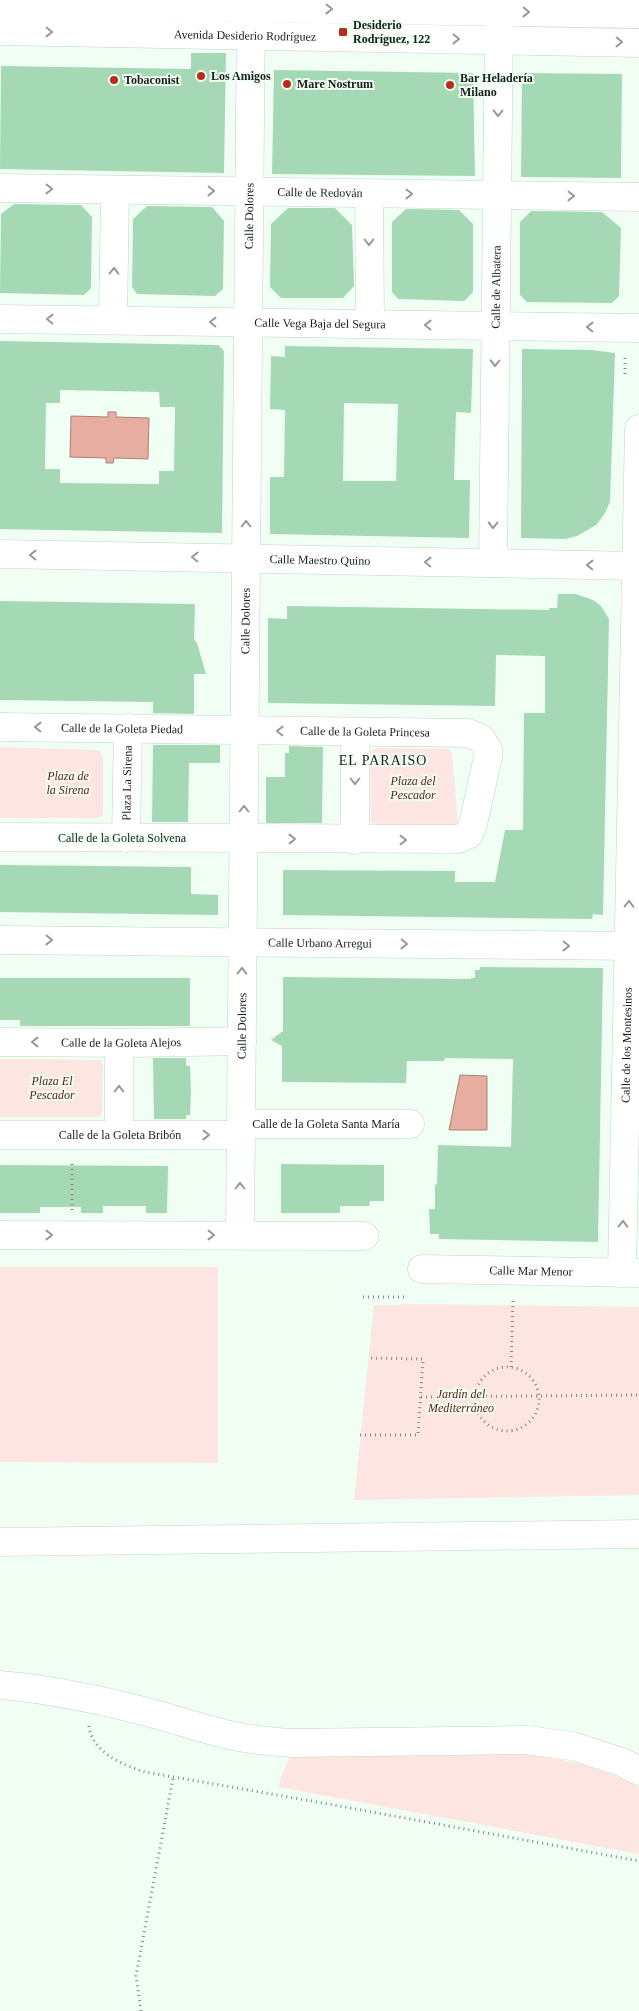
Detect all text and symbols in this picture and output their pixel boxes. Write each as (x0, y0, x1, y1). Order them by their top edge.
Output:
one-way arrow (325, 4, 333, 14)
one-way arrow (522, 7, 530, 17)
place label: Desiderio Rodríguez, 122 (353, 18, 430, 46)
marker: Desiderio Rodríguez, 122 (337, 26, 349, 38)
one-way arrow (45, 27, 53, 37)
street label: Avenida Desiderio Rodríguez (174, 27, 316, 44)
one-way arrow (452, 34, 460, 44)
one-way arrow (615, 37, 623, 47)
place label: Los Amigos (211, 69, 271, 83)
marker: Los Amigos (195, 70, 207, 82)
place label: Bar Heladería Milano (460, 71, 533, 99)
place label: Tobaconist (124, 73, 180, 87)
marker: Tobaconist (108, 74, 120, 86)
place label: Mare Nostrum (297, 77, 373, 91)
marker: Mare Nostrum (281, 78, 293, 90)
marker: Bar Heladería Milano (444, 79, 456, 91)
one-way arrow (493, 109, 503, 117)
street label: Calle Dolores (242, 182, 256, 249)
one-way arrow (45, 184, 53, 194)
street label: Calle de Redován (277, 185, 363, 200)
one-way arrow (208, 186, 215, 196)
one-way arrow (405, 189, 413, 199)
one-way arrow (567, 191, 575, 202)
one-way arrow (364, 239, 374, 247)
street label: Calle de Albatera (489, 245, 504, 329)
one-way arrow (108, 267, 119, 275)
one-way arrow (46, 314, 54, 324)
street label: Calle Vega Baja del Segura (254, 316, 386, 331)
one-way arrow (209, 317, 216, 327)
one-way arrow (424, 320, 432, 330)
one-way arrow (586, 322, 594, 332)
one-way arrow (490, 359, 500, 367)
one-way arrow (241, 520, 251, 528)
one-way arrow (488, 521, 499, 529)
one-way arrow (29, 550, 36, 560)
one-way arrow (191, 552, 199, 563)
street label: Calle Maestro Quino (269, 552, 370, 568)
one-way arrow (424, 557, 432, 567)
one-way arrow (586, 560, 594, 570)
street label: Calle Dolores (238, 587, 253, 654)
street label: Calle de la Goleta Piedad (61, 721, 183, 736)
one-way arrow (34, 722, 42, 732)
street label: Calle de la Goleta Princesa (300, 724, 431, 740)
one-way arrow (275, 726, 283, 736)
street label: Plaza La Sirena (119, 745, 135, 821)
district label: EL PARAISO (339, 753, 427, 768)
park label: Plaza de la Sirena (46, 769, 90, 797)
park label: Plaza del Pescador (389, 774, 436, 802)
one-way arrow (350, 778, 360, 785)
one-way arrow (239, 805, 249, 812)
street label: Calle de la Goleta Solvena (58, 831, 187, 845)
one-way arrow (288, 834, 296, 844)
one-way arrow (400, 835, 408, 845)
one-way arrow (624, 900, 635, 908)
one-way arrow (45, 935, 53, 946)
street label: Calle Urbano Arregui (268, 936, 373, 950)
one-way arrow (400, 939, 408, 949)
one-way arrow (562, 941, 570, 951)
one-way arrow (237, 967, 247, 975)
street label: Calle de los Montesinos (618, 987, 635, 1103)
street label: Calle Dolores (235, 992, 249, 1059)
street label: Calle de la Goleta Alejos (61, 1035, 181, 1050)
one-way arrow (31, 1037, 39, 1047)
park label: Plaza El Pescador (28, 1074, 75, 1102)
one-way arrow (114, 1084, 124, 1092)
street label: Calle de la Goleta Santa María (252, 1117, 401, 1131)
street label: Calle de la Goleta Bribón (59, 1128, 181, 1142)
one-way arrow (202, 1130, 210, 1140)
one-way arrow (235, 1182, 245, 1190)
one-way arrow (618, 1220, 628, 1228)
one-way arrow (45, 1230, 53, 1240)
one-way arrow (208, 1230, 215, 1240)
street label: Calle Mar Menor (489, 1263, 573, 1279)
park label: Jardín del Mediterráneo (427, 1387, 494, 1415)

